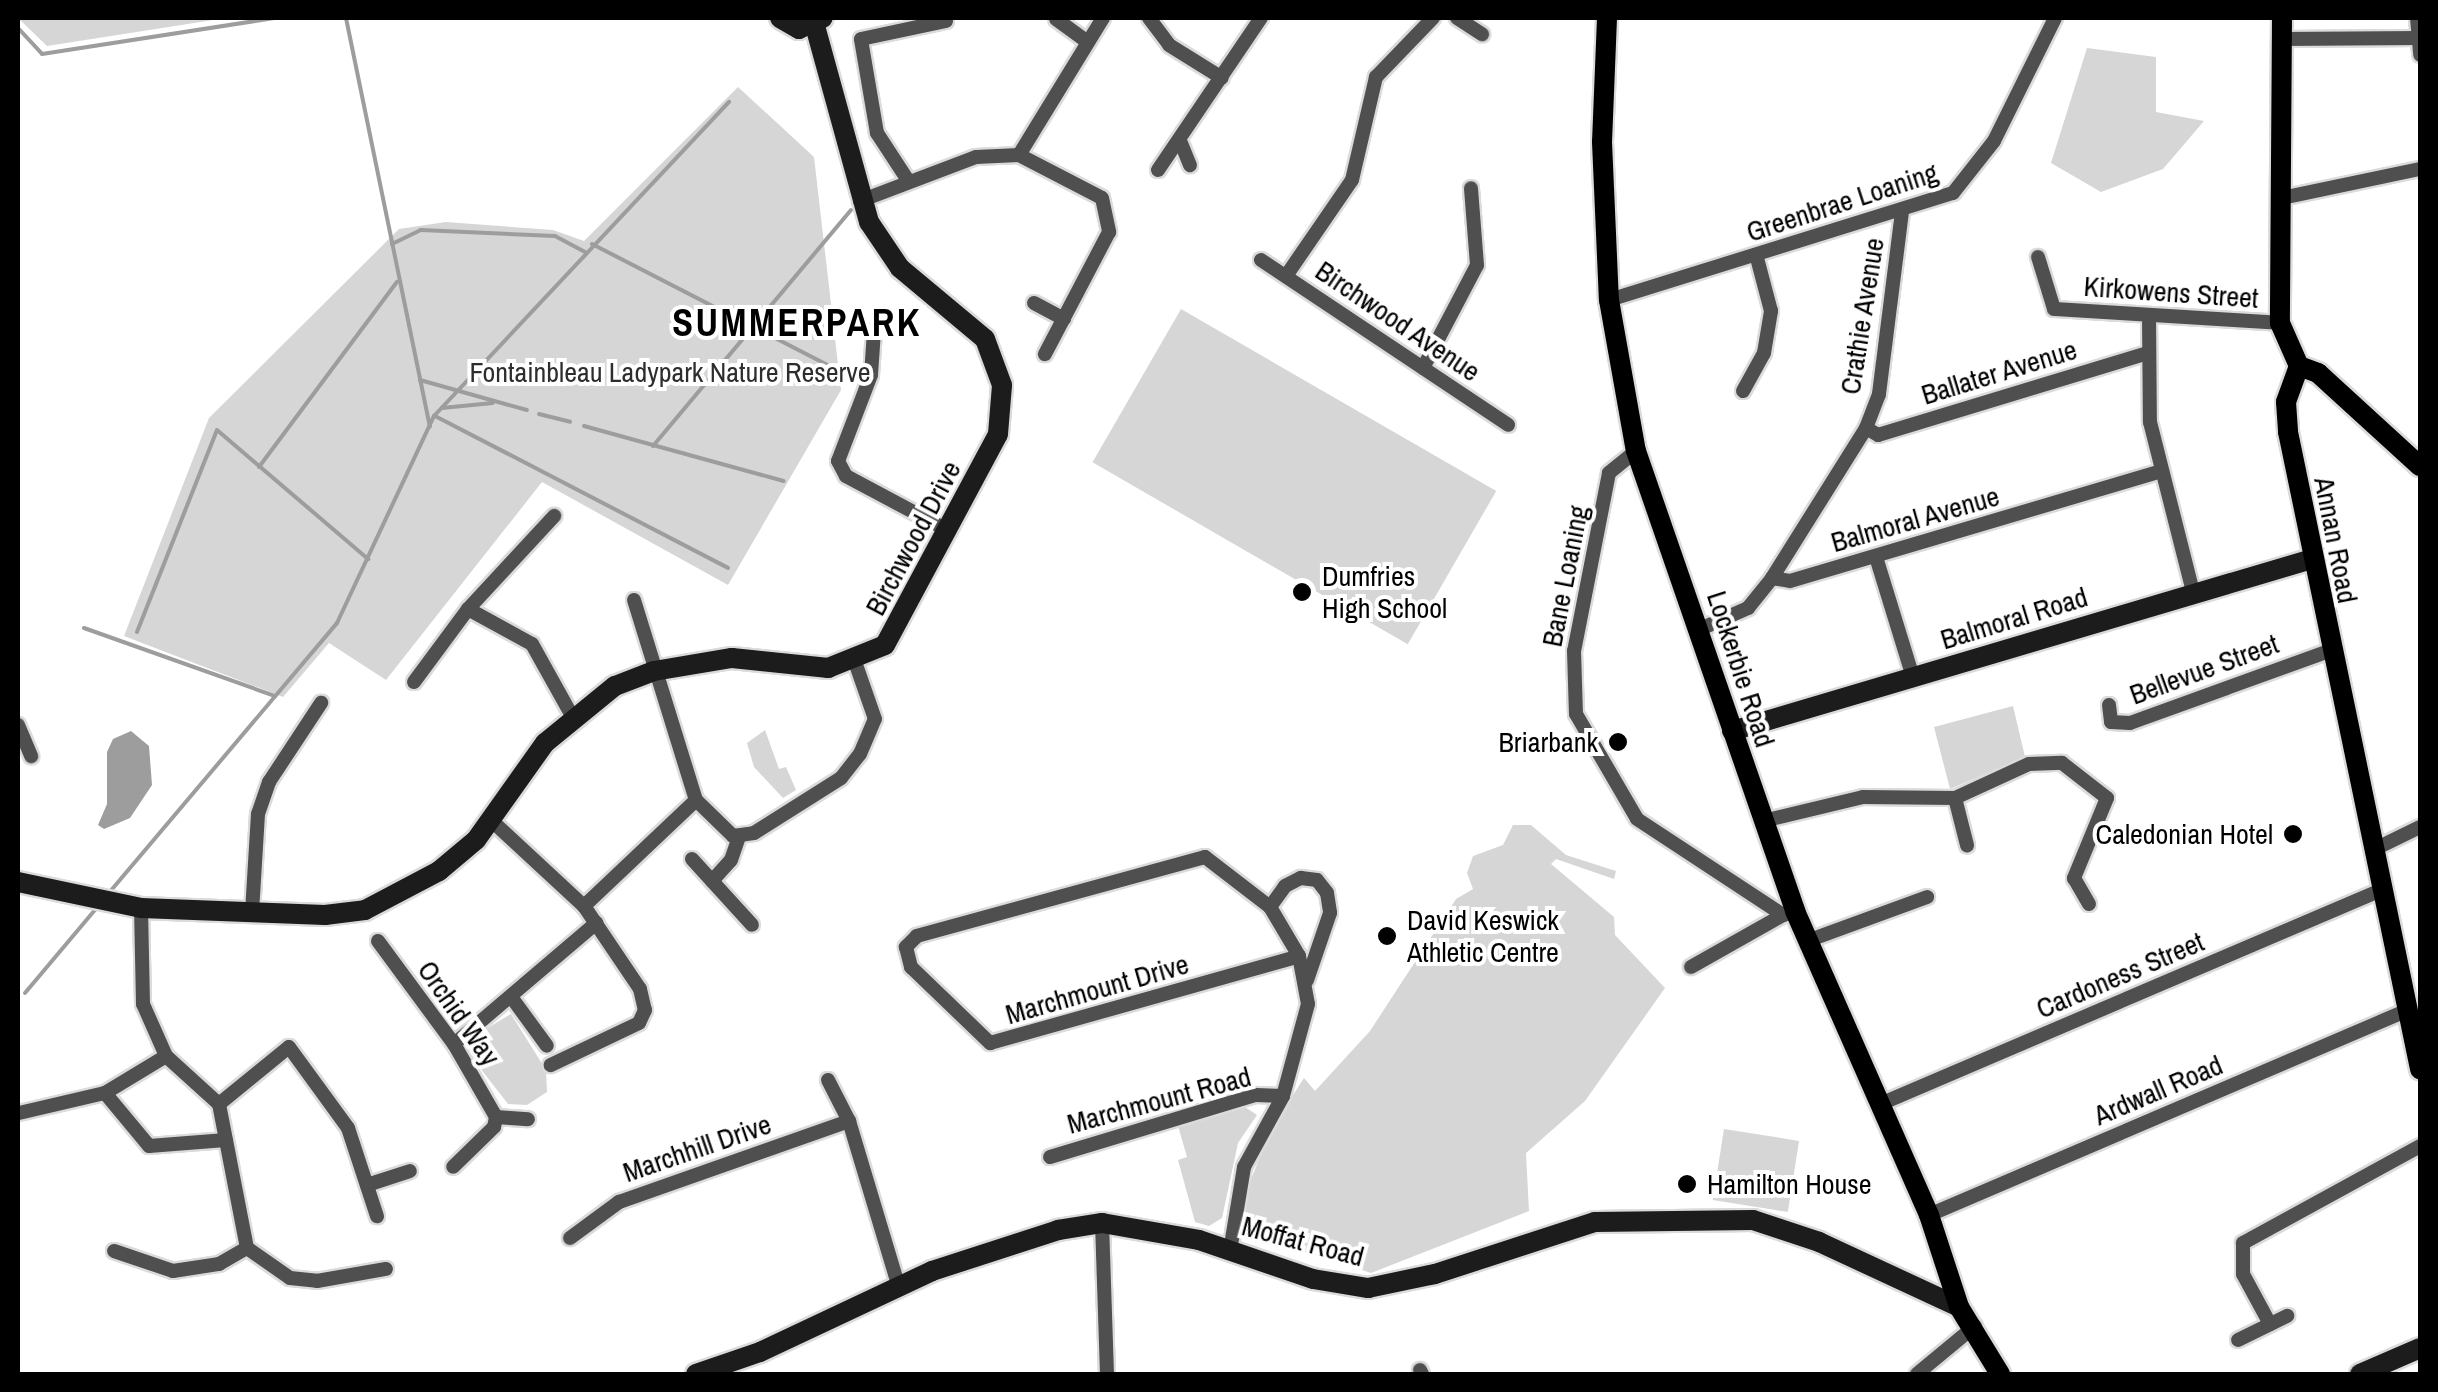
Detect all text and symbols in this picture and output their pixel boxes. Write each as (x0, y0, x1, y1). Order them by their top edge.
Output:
street label: Greenbrae Loaning (1742, 155, 1942, 249)
street label: Crathie Avenue (1833, 235, 1891, 397)
street label: Birchwood Avenue (1309, 253, 1487, 389)
street label: Kirkowens Street (2083, 269, 2259, 315)
district label: SUMMERPARK (672, 300, 922, 346)
street label: Ballater Avenue (1917, 332, 2081, 412)
park label: Fontainbleau Ladypark Nature Reserve (470, 355, 870, 389)
street label: Birchwood Drive (858, 455, 968, 621)
street label: Annan Road (2307, 474, 2365, 606)
street label: Balmoral Avenue (1827, 479, 2003, 559)
street label: Bane Loaning (1535, 503, 1595, 649)
place label: Dumfries High School (1322, 559, 1447, 625)
street label: Balmoral Road (1936, 580, 2092, 656)
marker: Dumfries High School (1291, 581, 1313, 603)
street label: Lockerbie Road (1700, 587, 1782, 751)
street label: Bellevue Street (2125, 627, 2283, 711)
place label: Briarbank (1498, 725, 1598, 759)
marker: Briarbank (1607, 731, 1629, 753)
place label: Caledonian Hotel (2096, 817, 2273, 851)
marker: Caledonian Hotel (2282, 823, 2304, 845)
place label: David Keswick Athletic Centre (1407, 903, 1559, 969)
marker: David Keswick Athletic Centre (1376, 925, 1398, 947)
street label: Cardoness Street (2031, 925, 2209, 1025)
street label: Marchmount Drive (1002, 947, 1192, 1031)
street label: Orchid Way (411, 954, 507, 1072)
street label: Ardwall Road (2089, 1048, 2227, 1132)
street label: Marchmount Road (1063, 1059, 1255, 1141)
street label: Marchhill Drive (619, 1107, 775, 1189)
place label: Hamilton House (1707, 1167, 1872, 1201)
marker: Hamilton House (1676, 1173, 1698, 1195)
street label: Moffat Road (1238, 1209, 1368, 1273)

